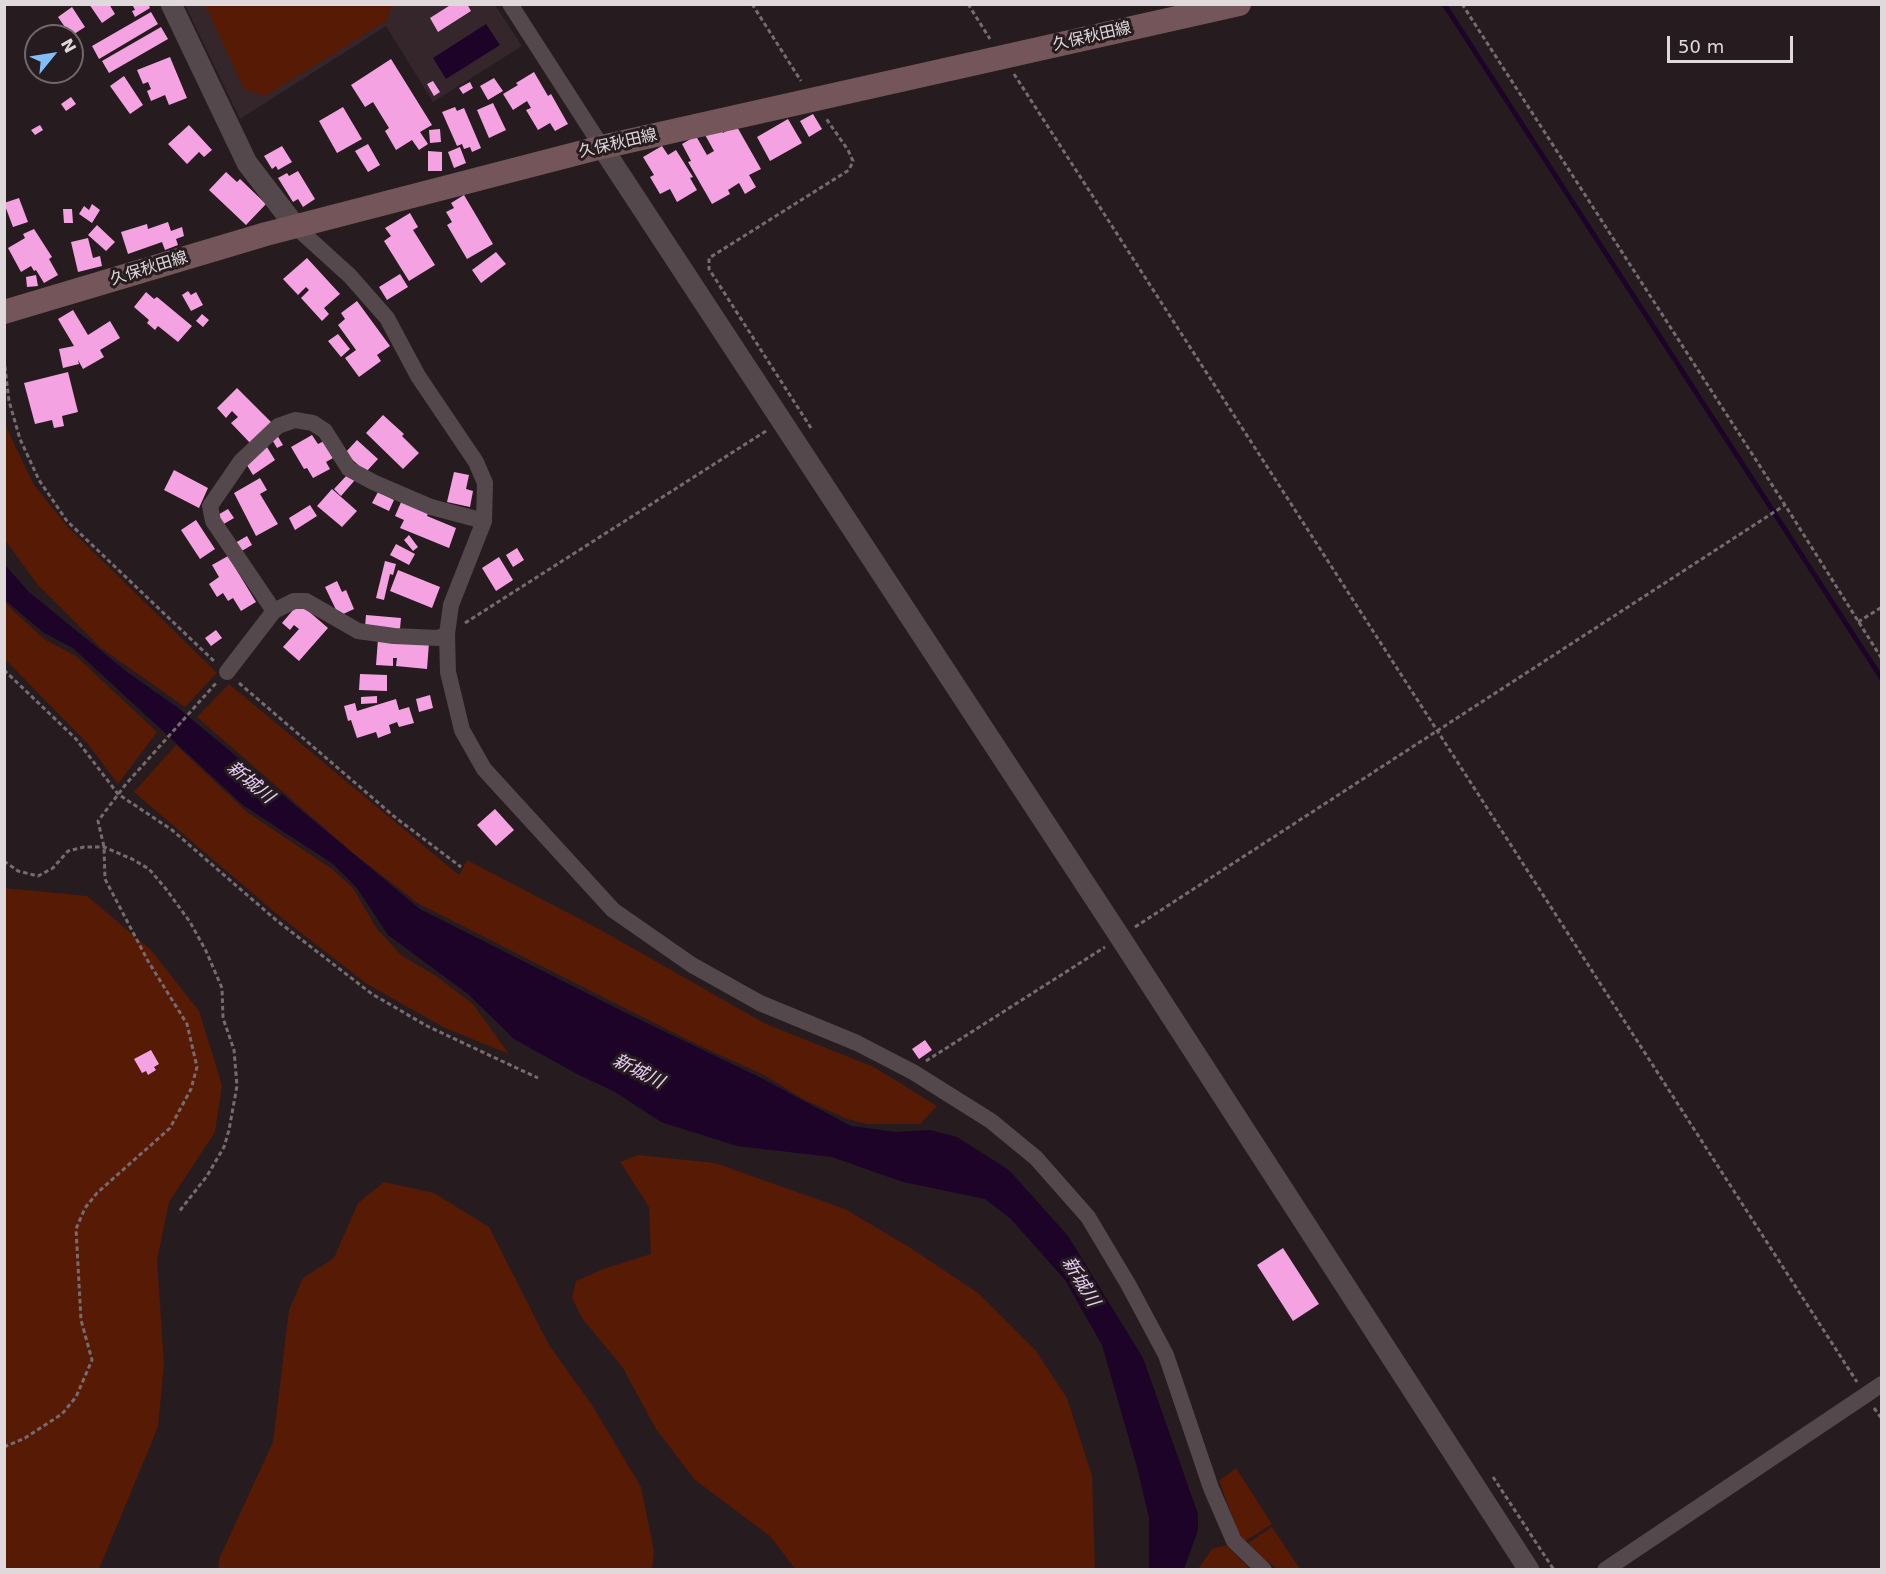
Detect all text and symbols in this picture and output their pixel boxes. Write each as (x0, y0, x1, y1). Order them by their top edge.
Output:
street label: 久保秋田線 (1051, 19, 1133, 55)
north arrow (24, 24, 84, 84)
scale bar (1670, 24, 1796, 62)
text: N (57, 35, 80, 56)
text: 50 m (1678, 36, 1724, 57)
street label: 久保秋田線 (577, 126, 659, 162)
street label: 久保秋田線 (108, 248, 190, 290)
water label: 新城川 (222, 757, 278, 809)
water label: 新城川 (609, 1050, 667, 1094)
water label: 新城川 (1057, 1253, 1103, 1311)

